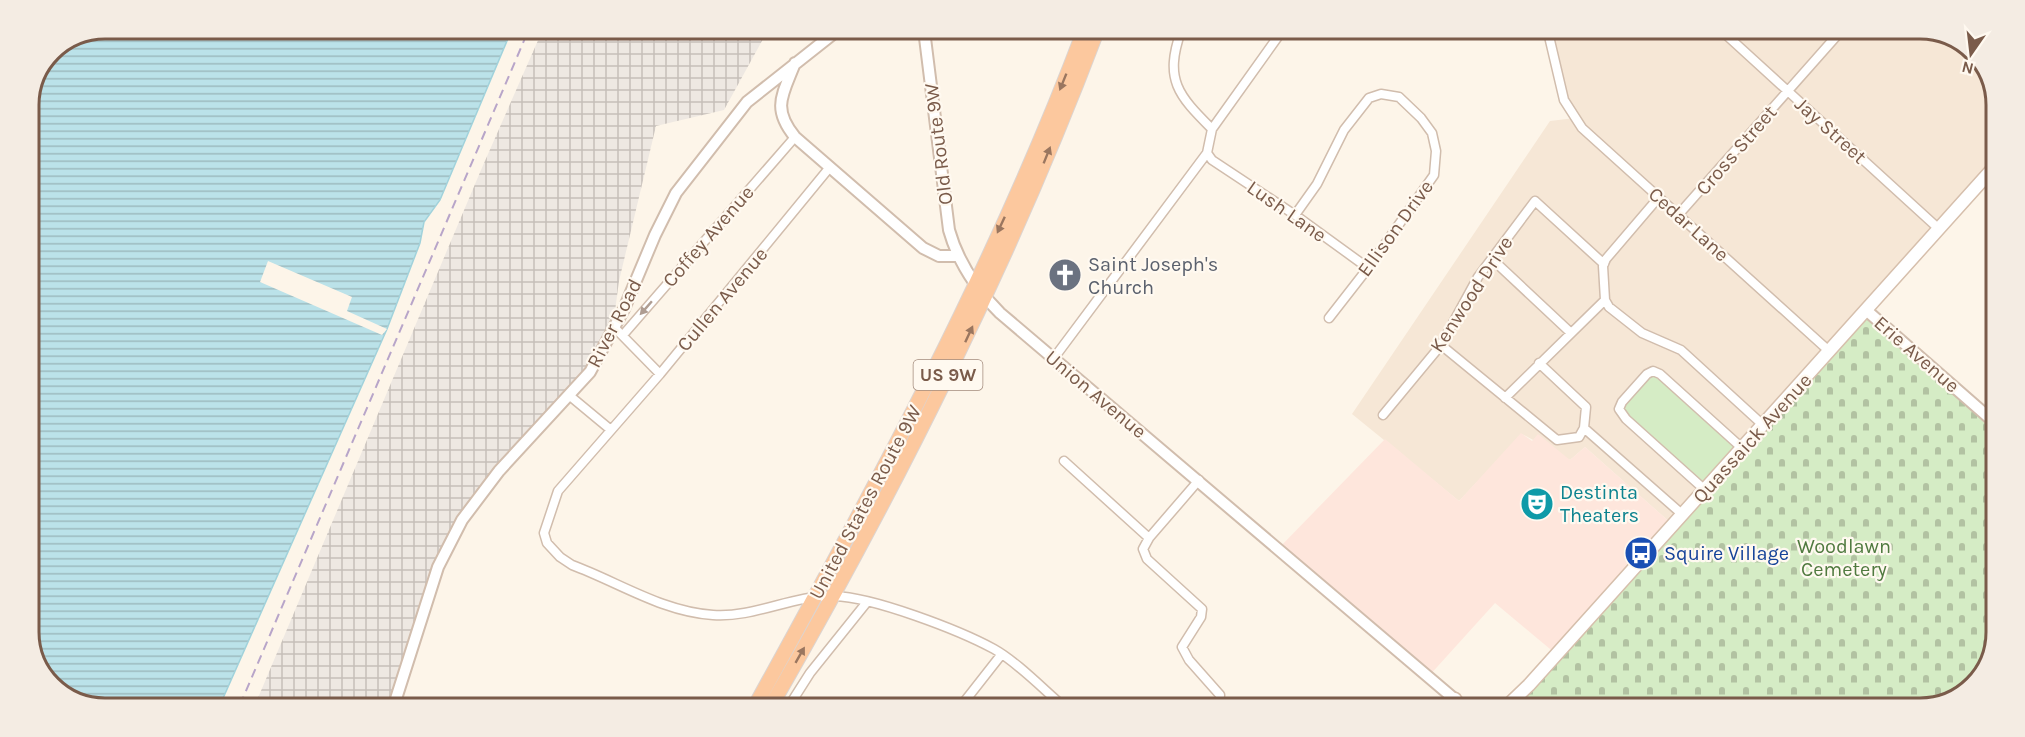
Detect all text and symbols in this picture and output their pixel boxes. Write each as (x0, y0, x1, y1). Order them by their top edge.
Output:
north arrow (1941, 24, 2001, 84)
text: N (1960, 57, 1975, 79)
one-way arrow (1058, 73, 1068, 91)
street label: Old Route 9W (920, 82, 957, 206)
street label: Jay Street (1790, 92, 1871, 169)
street label: Cross Street (1691, 101, 1782, 200)
one-way arrow (1042, 146, 1052, 164)
street label: Lush Lane (1243, 176, 1331, 247)
street label: Ellison Drive (1353, 176, 1438, 281)
street label: Coffey Avenue (658, 181, 759, 292)
street label: Cedar Lane (1644, 182, 1734, 266)
one-way arrow (997, 217, 1006, 234)
street label: Kenwood Drive (1425, 232, 1518, 357)
street label: Cullen Avenue (672, 243, 772, 356)
place label: Saint Joseph's Church (1088, 253, 1218, 299)
church icon: Saint Joseph's Church (1047, 257, 1083, 293)
street label: River Road (582, 275, 647, 371)
one-way arrow (640, 300, 653, 316)
street label: Erie Avenue (1869, 311, 1964, 398)
one-way arrow (964, 325, 973, 342)
street label: Union Avenue (1041, 346, 1151, 443)
road number: US 9W (914, 360, 982, 390)
street label: Quassaick Avenue (1688, 369, 1817, 508)
street label: United States Route 9W (804, 401, 926, 603)
place label: Destinta Theaters (1560, 481, 1639, 527)
theatre icon: Destinta Theaters (1519, 486, 1555, 522)
bus stop icon: Squire Village (1623, 535, 1659, 571)
park label: Woodlawn Cemetery (1797, 535, 1891, 581)
place label: Squire Village (1664, 542, 1789, 565)
one-way arrow (795, 646, 805, 663)

